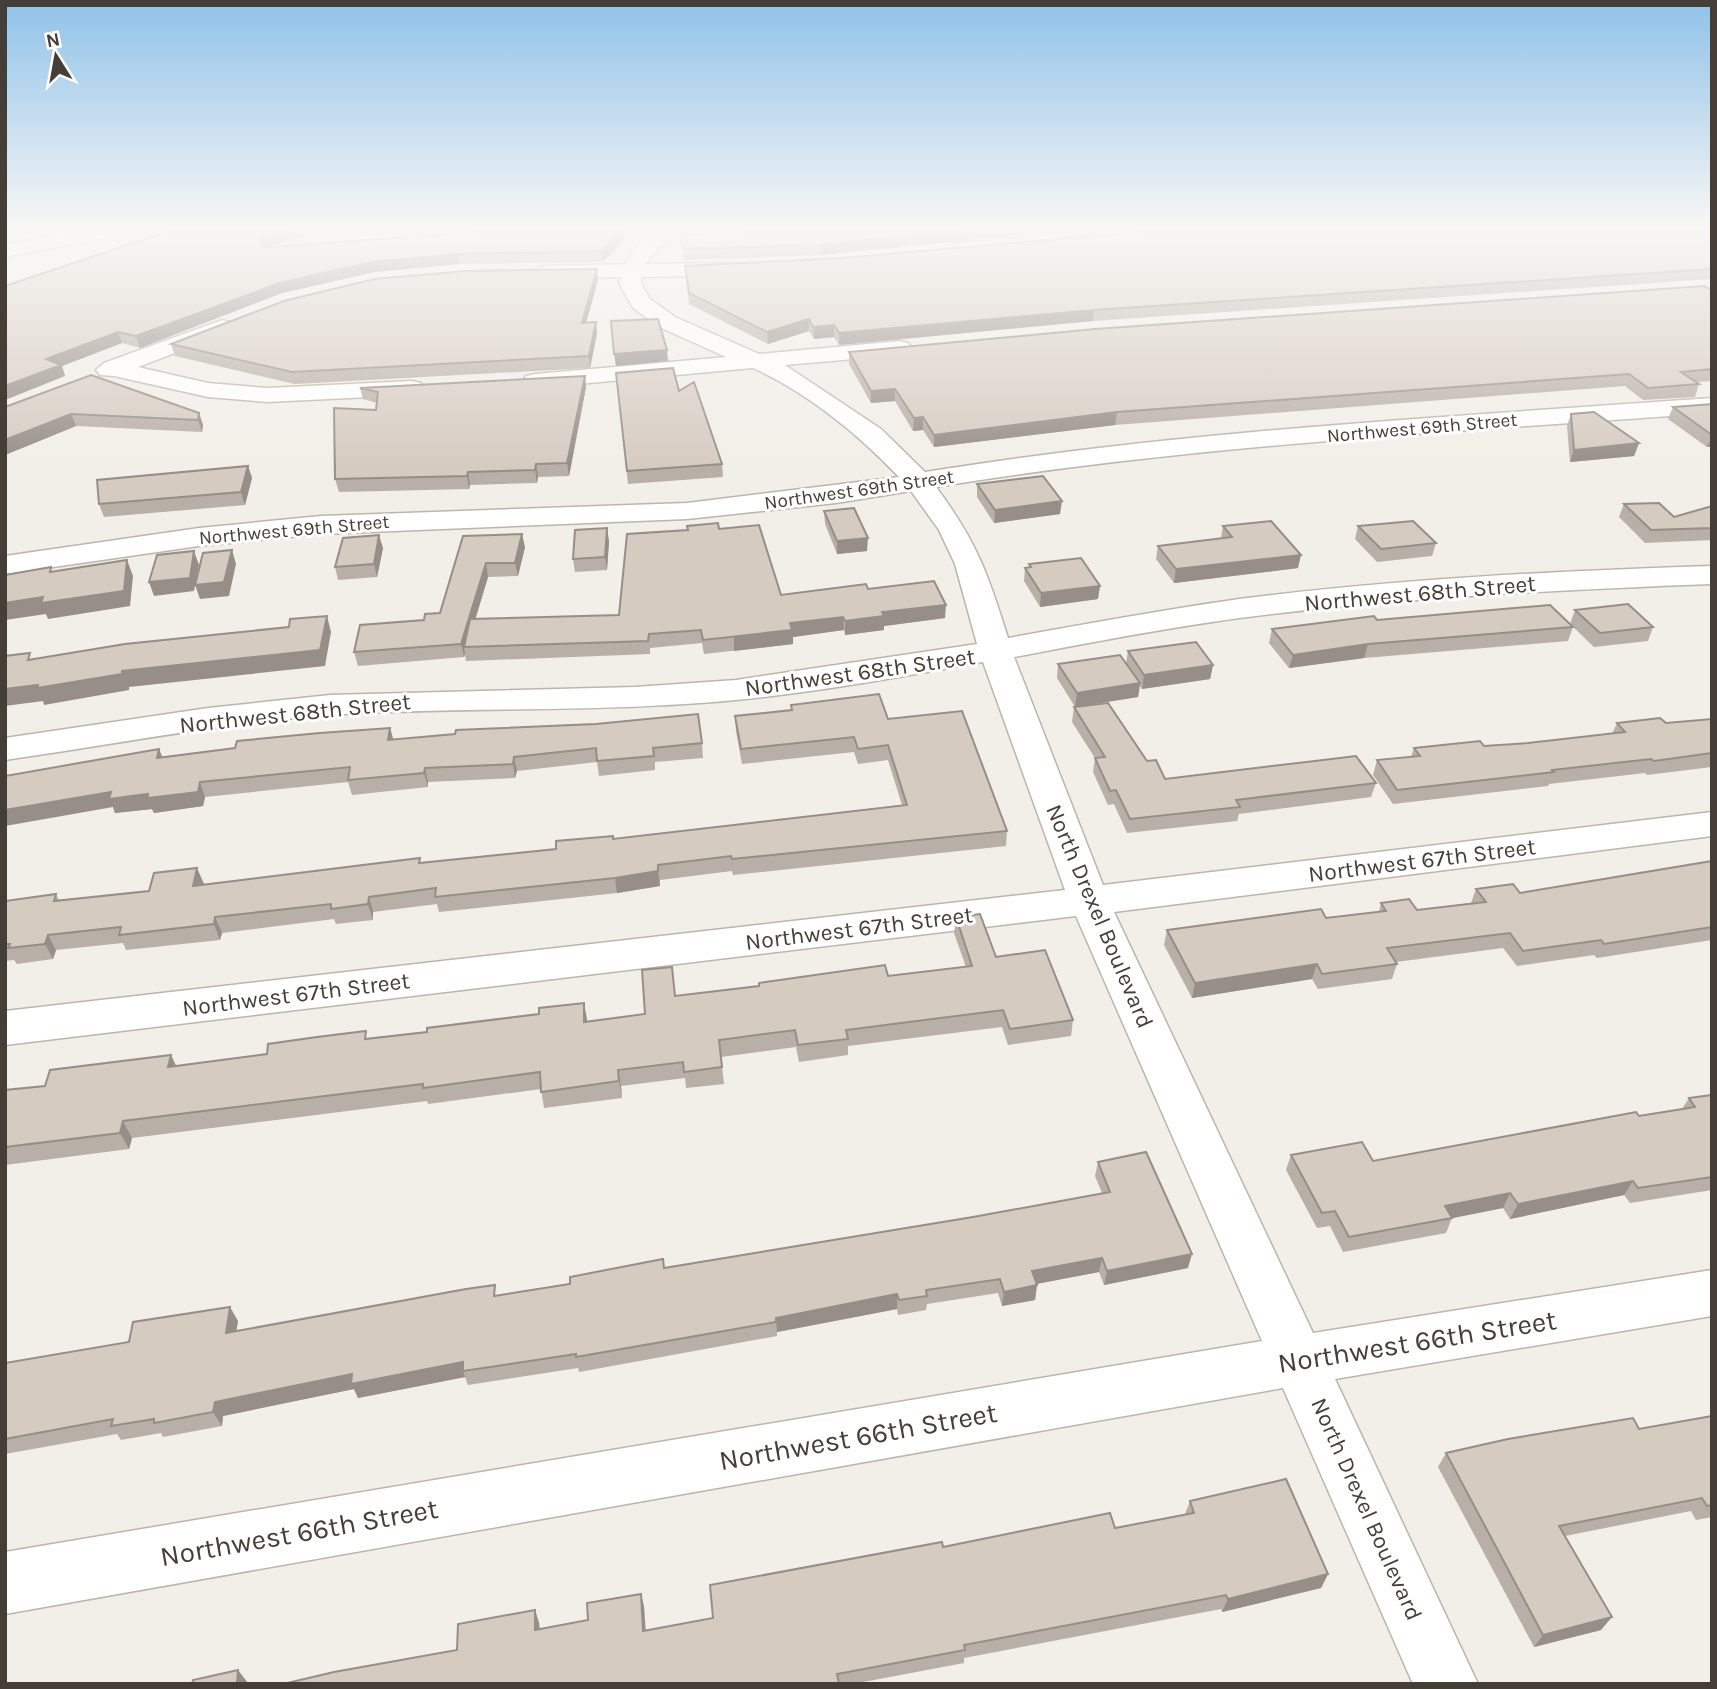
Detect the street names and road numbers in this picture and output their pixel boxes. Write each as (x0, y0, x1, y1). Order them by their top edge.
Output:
street label: Northwest 69th Street (1326, 409, 1518, 447)
street label: Northwest 69th Street (763, 466, 955, 514)
street label: Northwest 69th Street (198, 511, 390, 549)
street label: Northwest 68th Street (1303, 570, 1537, 617)
street label: Northwest 68th Street (743, 643, 977, 702)
street label: Northwest 68th Street (178, 688, 412, 739)
street label: North Drexel Boulevard (1040, 800, 1159, 1032)
street label: Northwest 67th Street (1307, 833, 1538, 888)
street label: Northwest 67th Street (744, 901, 975, 956)
street label: Northwest 67th Street (181, 967, 412, 1022)
street label: Northwest 66th Street (1275, 1303, 1559, 1380)
street label: North Drexel Boulevard (1305, 1394, 1428, 1625)
street label: Northwest 66th Street (717, 1396, 1000, 1477)
street label: Northwest 66th Street (158, 1492, 441, 1573)

